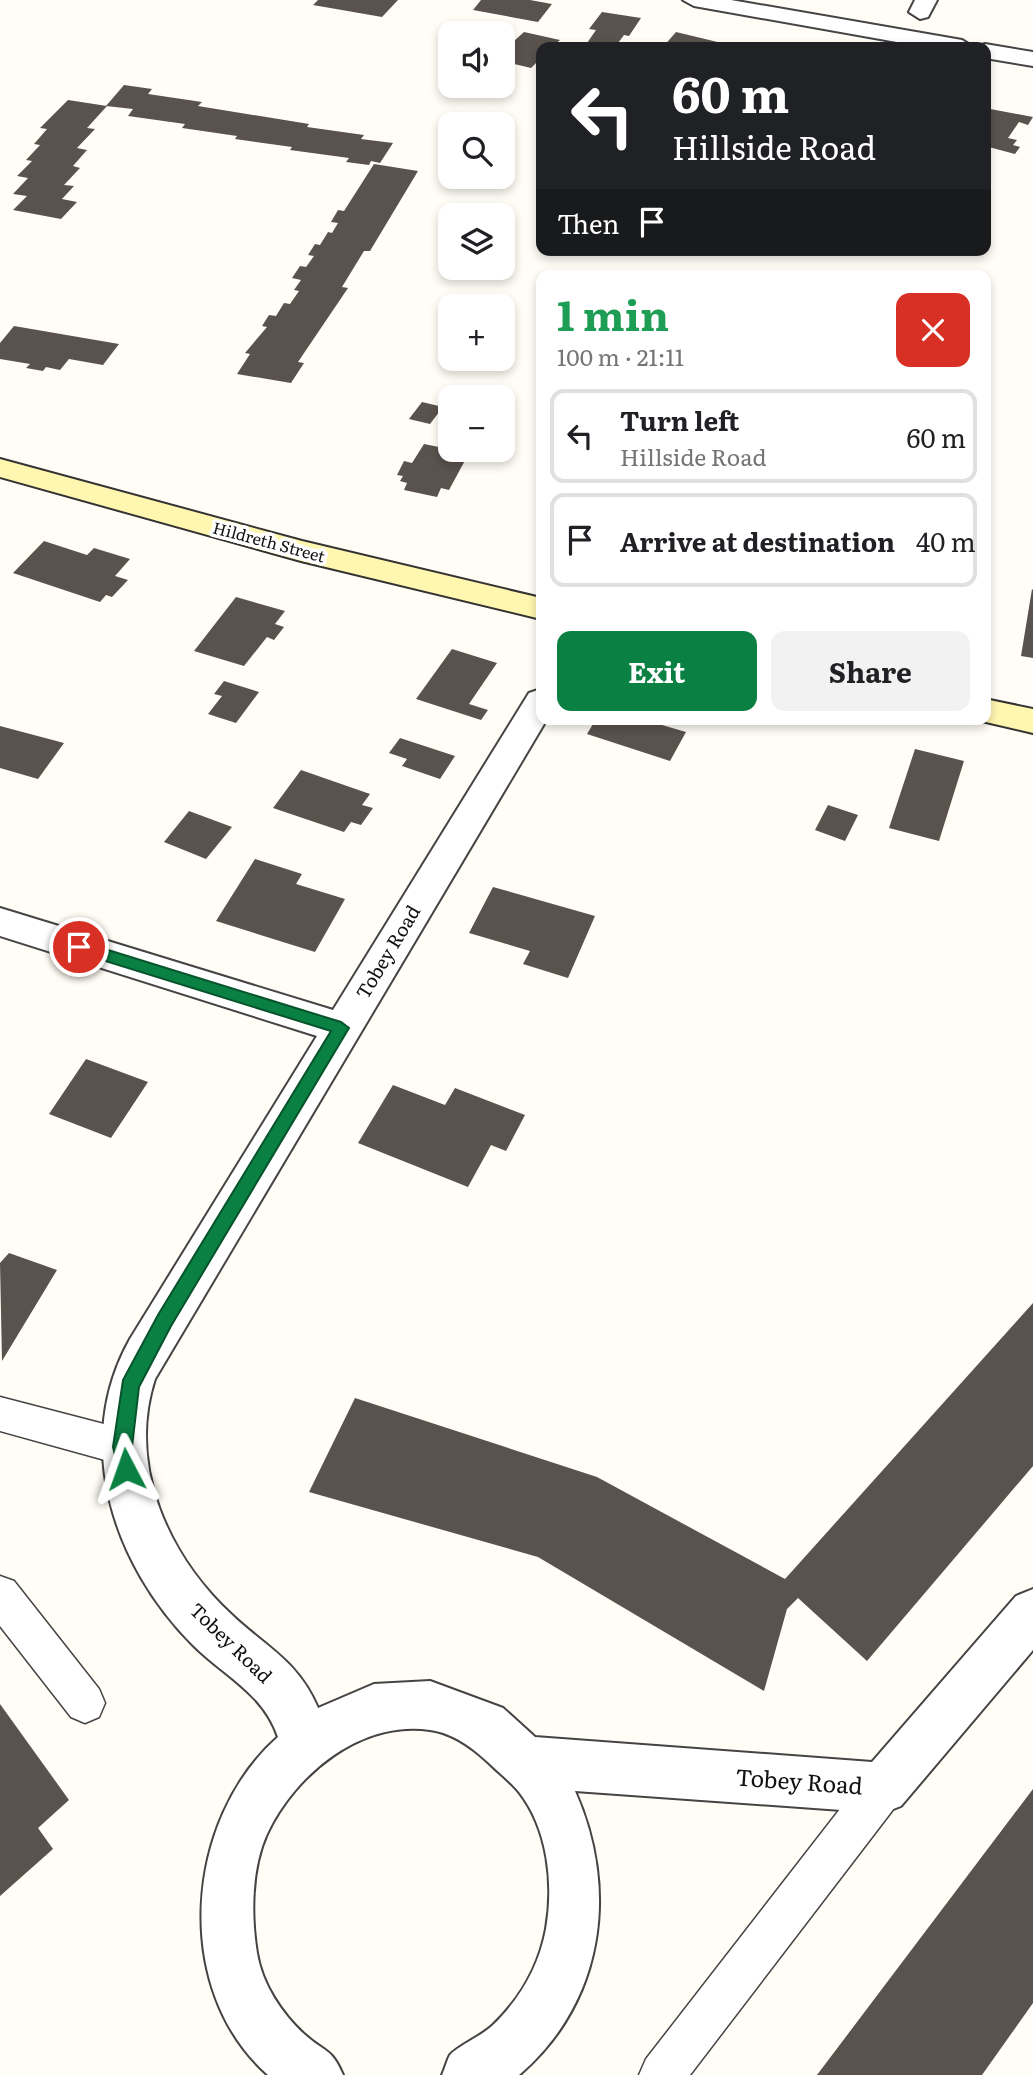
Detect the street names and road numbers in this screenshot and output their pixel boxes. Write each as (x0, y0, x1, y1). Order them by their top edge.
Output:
street label: Hildreth Street (211, 515, 329, 568)
street label: Tobey Road (348, 899, 426, 1004)
street label: Tobey Road (184, 1596, 280, 1689)
street label: Tobey Road (734, 1759, 864, 1801)

